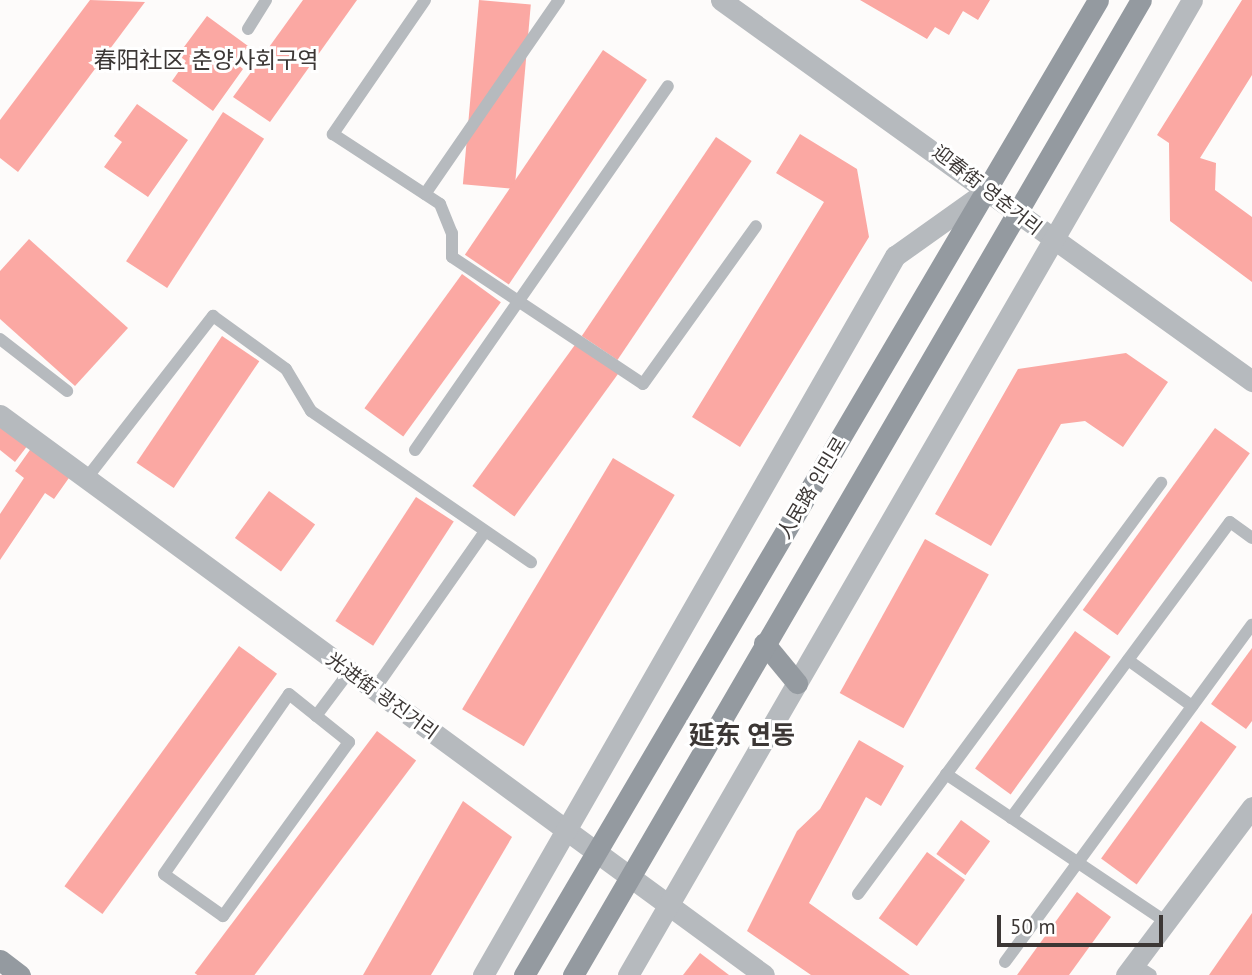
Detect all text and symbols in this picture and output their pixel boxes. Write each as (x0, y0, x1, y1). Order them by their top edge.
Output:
district label: 春阳社区 춘양사회구역 (93, 46, 319, 74)
street label: 迎春街 영춘거리 (928, 140, 1046, 240)
street label: 人民路 인민로 (773, 433, 851, 543)
street label: 光进街 광진거리 (322, 648, 442, 744)
district label: 延东 연동 (689, 719, 795, 751)
scale bar (1000, 902, 1166, 946)
text: 50 m (1010, 913, 1056, 940)

